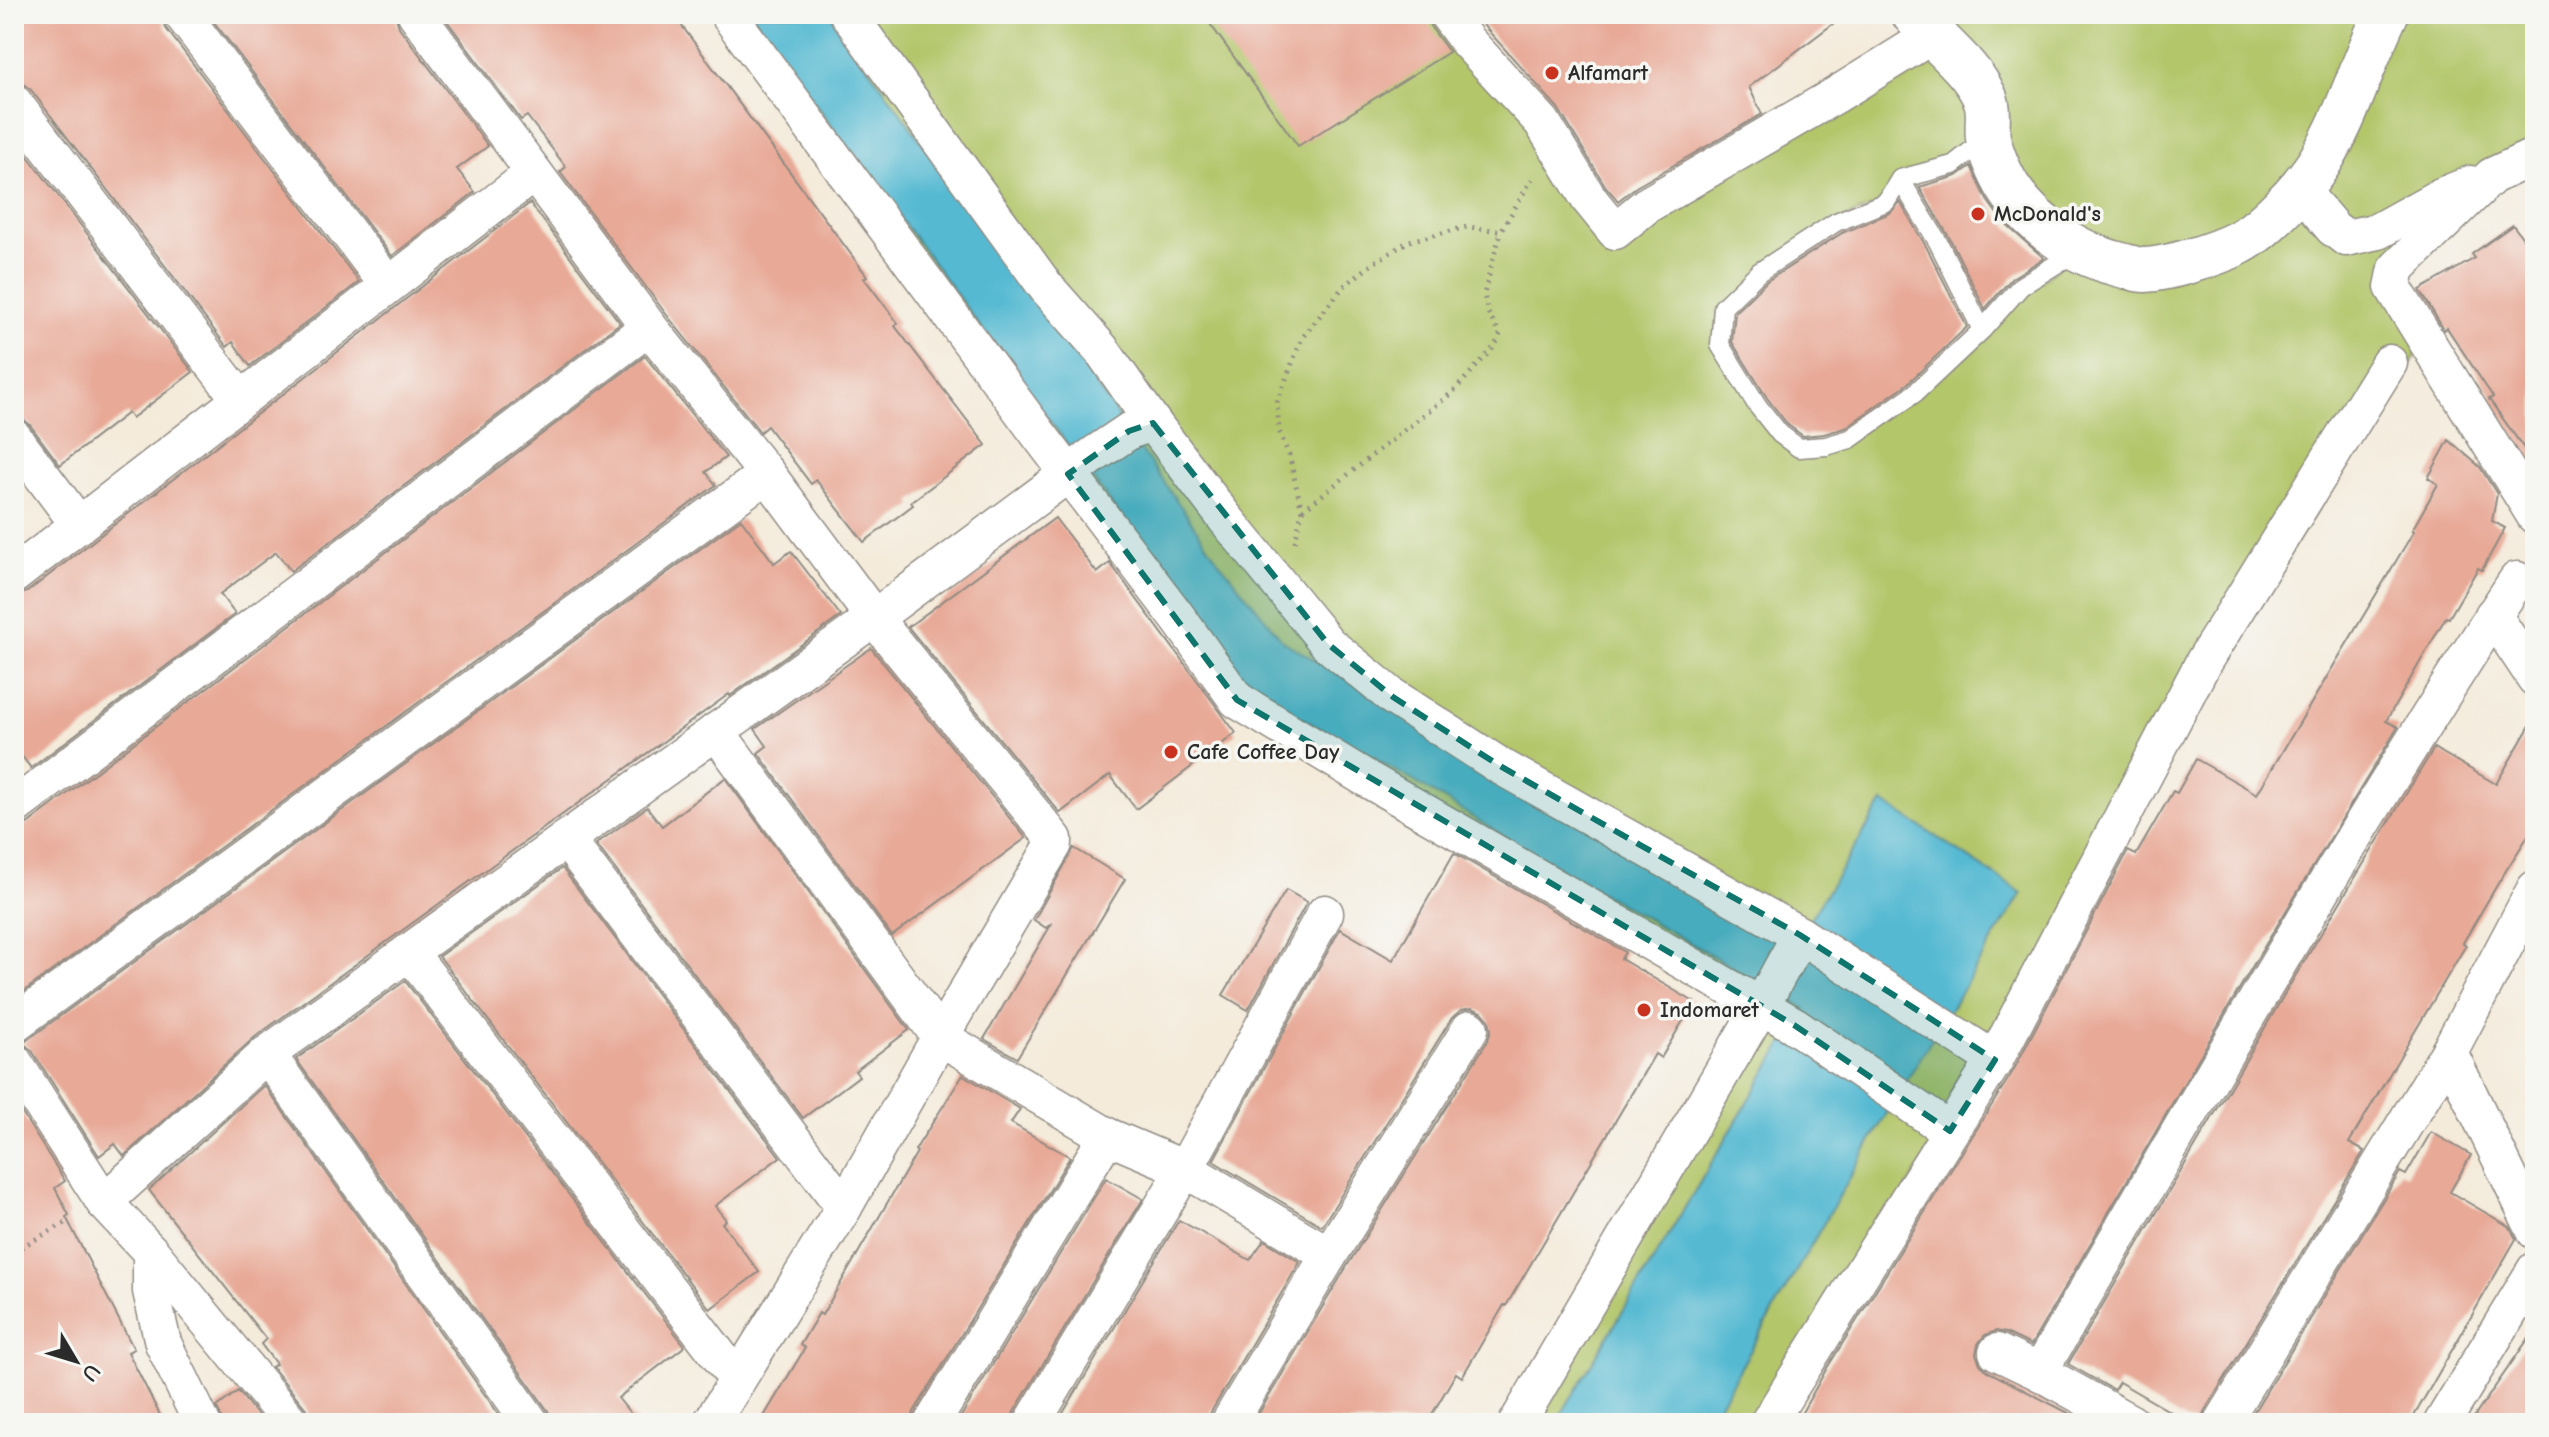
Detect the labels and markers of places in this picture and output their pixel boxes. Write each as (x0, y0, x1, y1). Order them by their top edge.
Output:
place label: Alfamart (1568, 60, 1649, 86)
marker: Alfamart (1543, 64, 1561, 82)
place label: McDonald's (1994, 201, 2101, 227)
marker: McDonald's (1969, 205, 1987, 223)
place label: Cafe Coffee Day (1187, 739, 1340, 765)
marker: Cafe Coffee Day (1162, 743, 1180, 761)
place label: Indomaret (1660, 997, 1759, 1023)
marker: Indomaret (1635, 1001, 1653, 1019)

